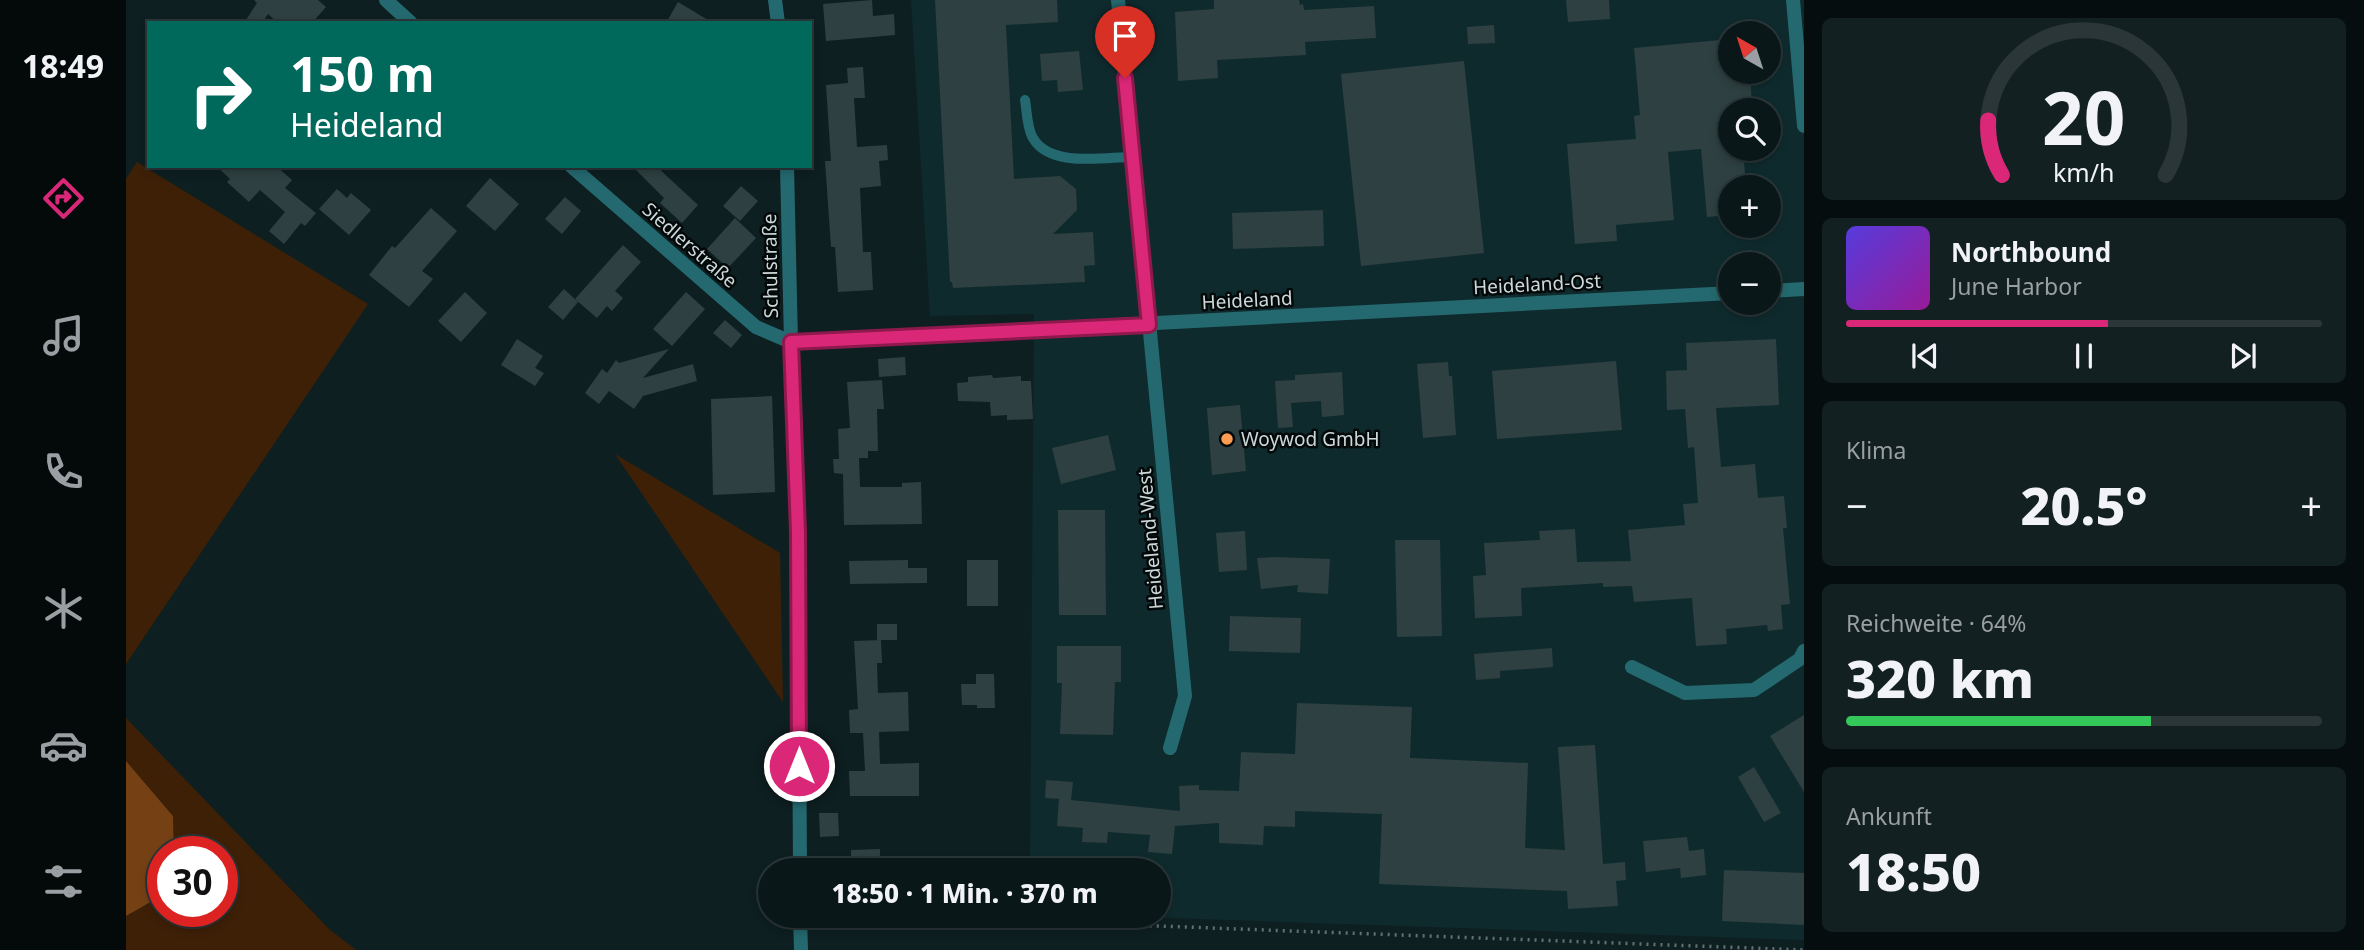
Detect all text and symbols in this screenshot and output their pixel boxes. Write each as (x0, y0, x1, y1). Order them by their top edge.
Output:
pin (1095, 6, 1155, 78)
icon: arrive (1106, 17, 1144, 55)
north arrow (1718, 21, 1782, 84)
map controls (1718, 21, 1781, 315)
text: 150 m (290, 40, 435, 106)
text: 18:49 (22, 44, 104, 87)
icon: right (175, 49, 266, 140)
text: 20 (2042, 67, 2126, 166)
button: search (1718, 98, 1781, 161)
text: Heideland (290, 103, 443, 146)
text: km/h (2053, 155, 2115, 189)
icon: directions (39, 174, 88, 223)
button: + (1718, 175, 1781, 238)
street label: Siedlerstraße (637, 196, 743, 294)
street label: Schulstraße (756, 213, 784, 319)
text: Northbound (1951, 234, 2111, 270)
button: − (1718, 252, 1781, 315)
street label: Heideland-Ost (1472, 268, 1602, 300)
text: June Harbor (1951, 270, 2082, 302)
street label: Heideland (1201, 285, 1293, 315)
icon: music (39, 311, 88, 360)
icon: previous (1906, 337, 1944, 375)
icon: pause (2065, 337, 2103, 375)
icon: next (2224, 337, 2262, 375)
place label: Woywod GmbH (1241, 426, 1380, 452)
marker: Woywod GmbH (1219, 431, 1235, 447)
text: Klima (1846, 434, 1907, 466)
icon: phone (39, 447, 88, 496)
street label: Heideland-West (1131, 467, 1169, 610)
text: 20.5° (2021, 469, 2147, 540)
text: − (1846, 479, 1868, 531)
text: + (2300, 479, 2322, 531)
icon: climate (39, 584, 88, 633)
text: Reichweite · 64% (1846, 607, 2026, 639)
text: 320 km (1846, 642, 2034, 713)
icon: car (39, 721, 88, 770)
position arrow (762, 729, 836, 803)
text: Ankunft (1846, 800, 1932, 832)
text: 18:50 (1846, 835, 1981, 906)
speed limit sign: 30 (147, 836, 238, 927)
icon: filters (39, 857, 88, 906)
text: 18:50 · 1 Min. · 370 m (831, 875, 1098, 911)

